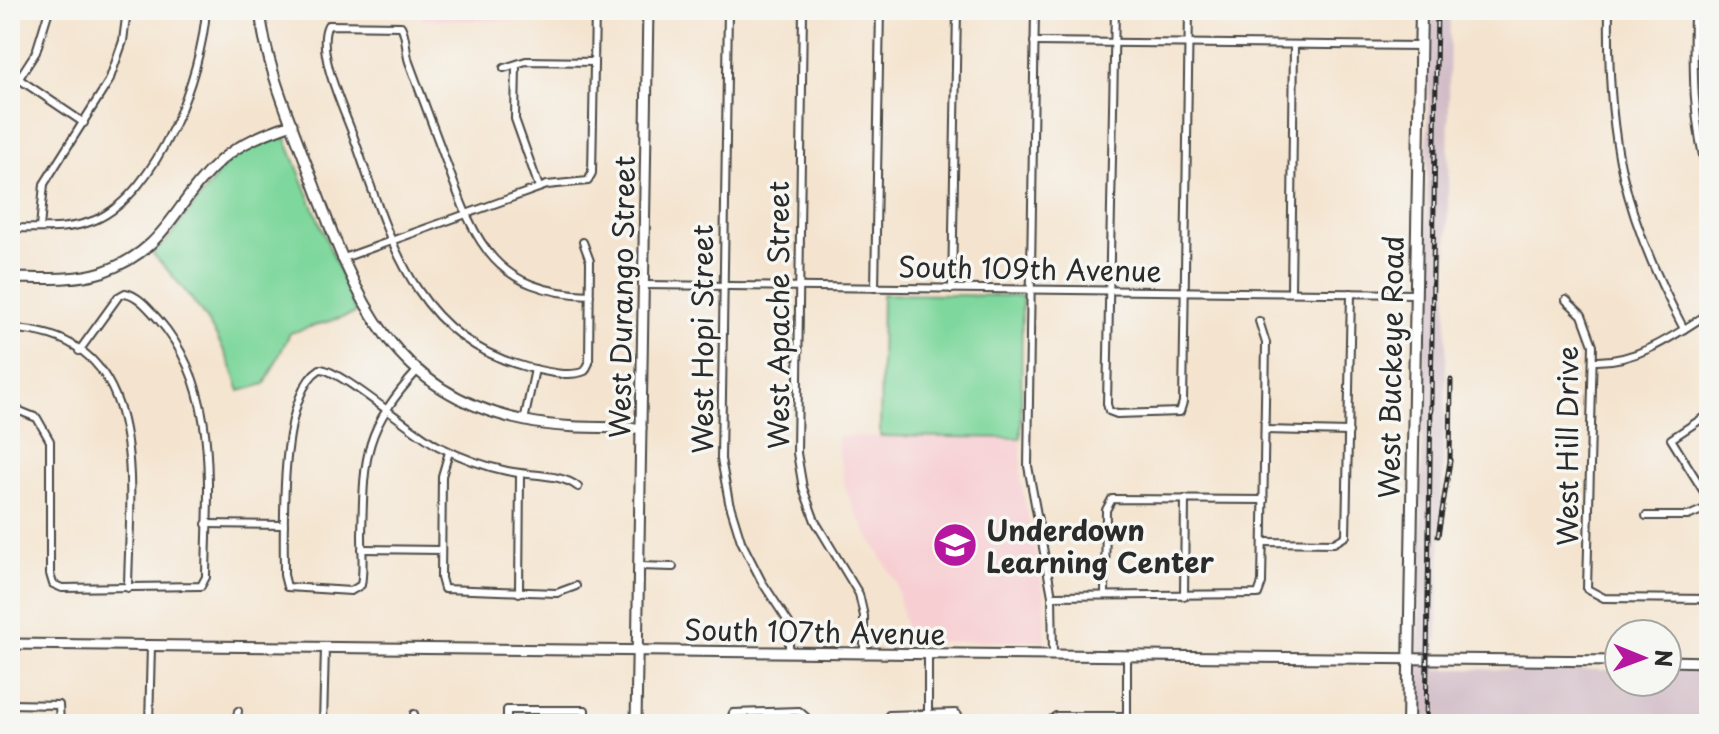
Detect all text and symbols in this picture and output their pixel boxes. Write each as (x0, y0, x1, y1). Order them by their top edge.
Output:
street label: West Durango Street (597, 155, 645, 439)
street label: West Apache Street (756, 181, 799, 449)
street label: West Hopi Street (680, 224, 723, 454)
street label: West Buckeye Road (1366, 235, 1414, 499)
street label: South 109th Avenue (898, 244, 1162, 292)
street label: West Hill Drive (1545, 346, 1588, 546)
place label: Underdown Learning Center (986, 508, 1215, 583)
school or university icon: Underdown Learning Center (931, 521, 979, 569)
street label: South 107th Avenue (684, 607, 946, 655)
north arrow (1603, 618, 1683, 698)
text: N (1648, 649, 1681, 667)

